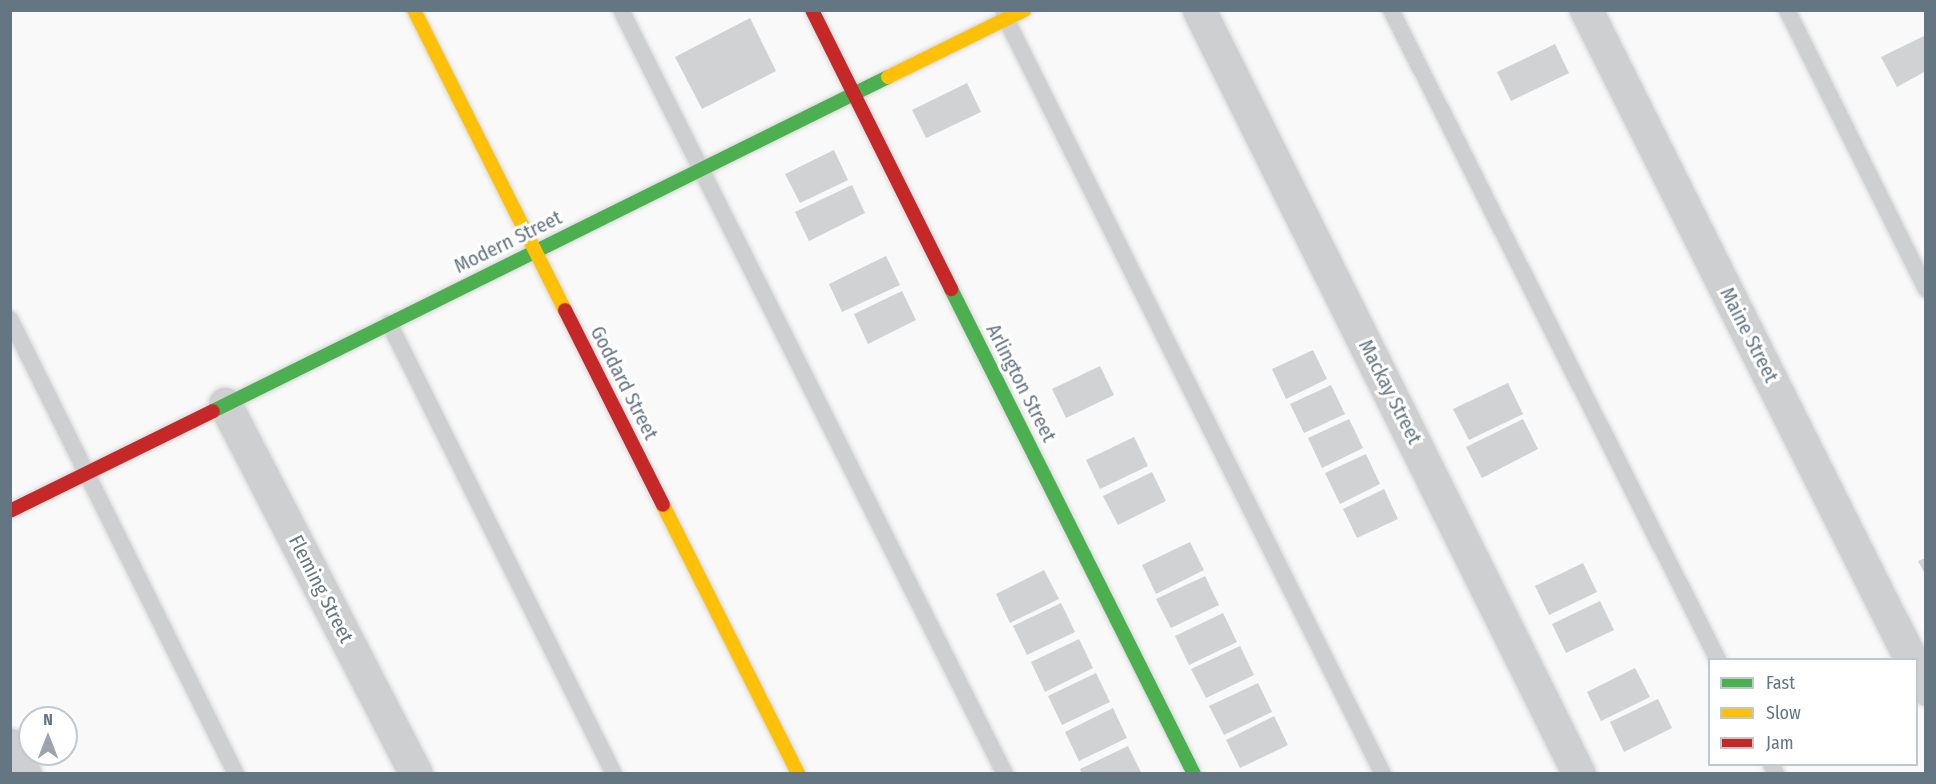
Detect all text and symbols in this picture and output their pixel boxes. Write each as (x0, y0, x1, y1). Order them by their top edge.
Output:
street label: Modern Street (450, 206, 566, 278)
street label: Maine Street (1715, 284, 1783, 386)
street label: Arlington Street (981, 320, 1061, 446)
street label: Goddard Street (585, 322, 663, 444)
street label: Mackay Street (1353, 336, 1427, 448)
street label: Fleming Street (284, 531, 358, 647)
legend (1708, 658, 1918, 766)
text: Fast (1766, 672, 1795, 694)
text: Slow (1766, 702, 1801, 724)
north arrow (18, 706, 78, 766)
text: N (43, 710, 53, 729)
text: Jam (1766, 732, 1794, 754)

